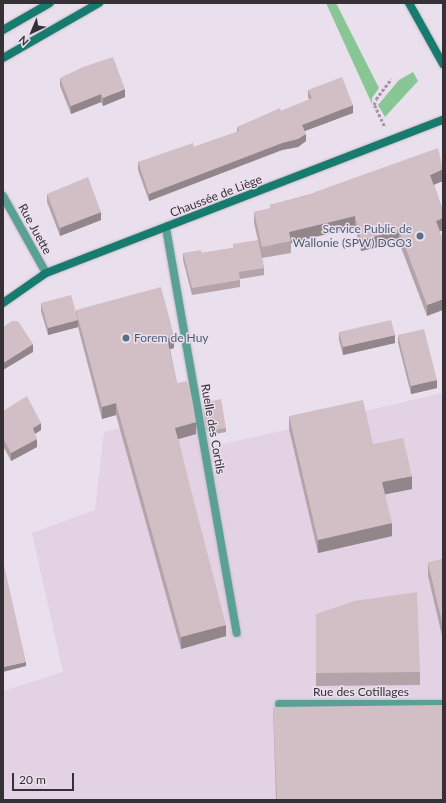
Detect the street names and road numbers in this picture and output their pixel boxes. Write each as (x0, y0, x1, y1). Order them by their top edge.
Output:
street label: Chaussée de Liège (168, 172, 264, 220)
street label: Rue Juette (15, 201, 55, 257)
street label: Ruelle des Cortils (198, 383, 228, 475)
street label: Rue des Cotillages (313, 685, 409, 699)

